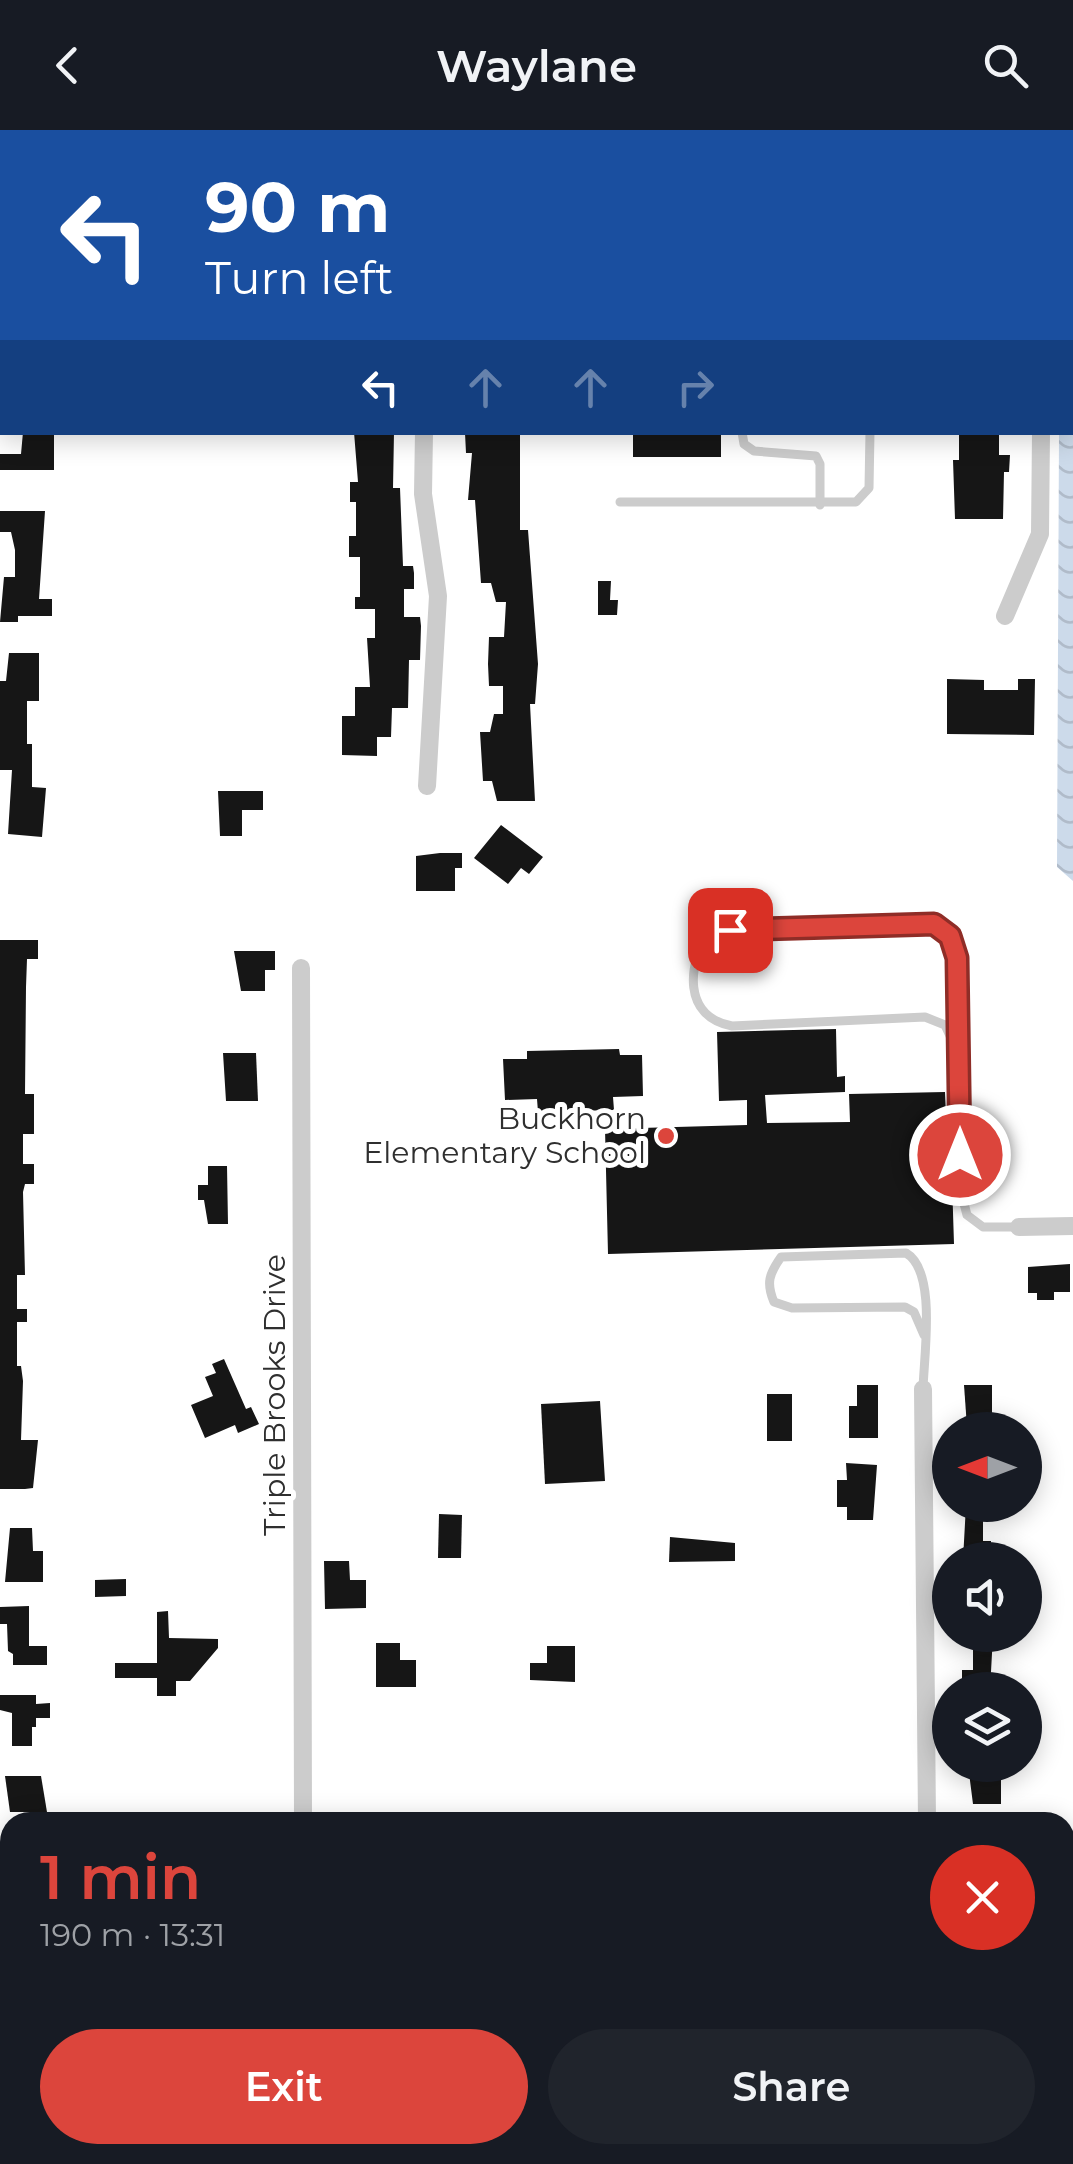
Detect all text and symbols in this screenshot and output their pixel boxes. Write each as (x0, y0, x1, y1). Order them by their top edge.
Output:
icon: back (40, 38, 95, 93)
text: Waylane (436, 38, 637, 93)
icon: search (978, 38, 1033, 93)
text: 90 m (205, 164, 390, 250)
icon: left (40, 170, 170, 300)
text: Turn left (205, 250, 393, 305)
icon: left (353, 360, 408, 415)
icon: ahead (458, 360, 513, 415)
icon: ahead (563, 360, 618, 415)
icon: right (668, 360, 723, 415)
pin (688, 888, 773, 973)
icon: arrive (703, 903, 758, 958)
place label: Buckhorn Elementary School (363, 1100, 646, 1171)
position arrow (908, 1103, 1012, 1207)
marker: Buckhorn Elementary School (655, 1125, 677, 1147)
street label: Triple Brooks Drive (256, 1254, 293, 1536)
north arrow (932, 1412, 1042, 1522)
map controls (932, 1412, 1042, 1782)
button: sound (932, 1542, 1042, 1652)
button: layers (932, 1672, 1042, 1782)
text: 1 min (40, 1841, 201, 1914)
button: close (930, 1845, 1035, 1950)
text: 190 m · 13:31 (40, 1915, 225, 1954)
button: Exit (40, 2029, 528, 2144)
button: Share (548, 2029, 1035, 2144)

